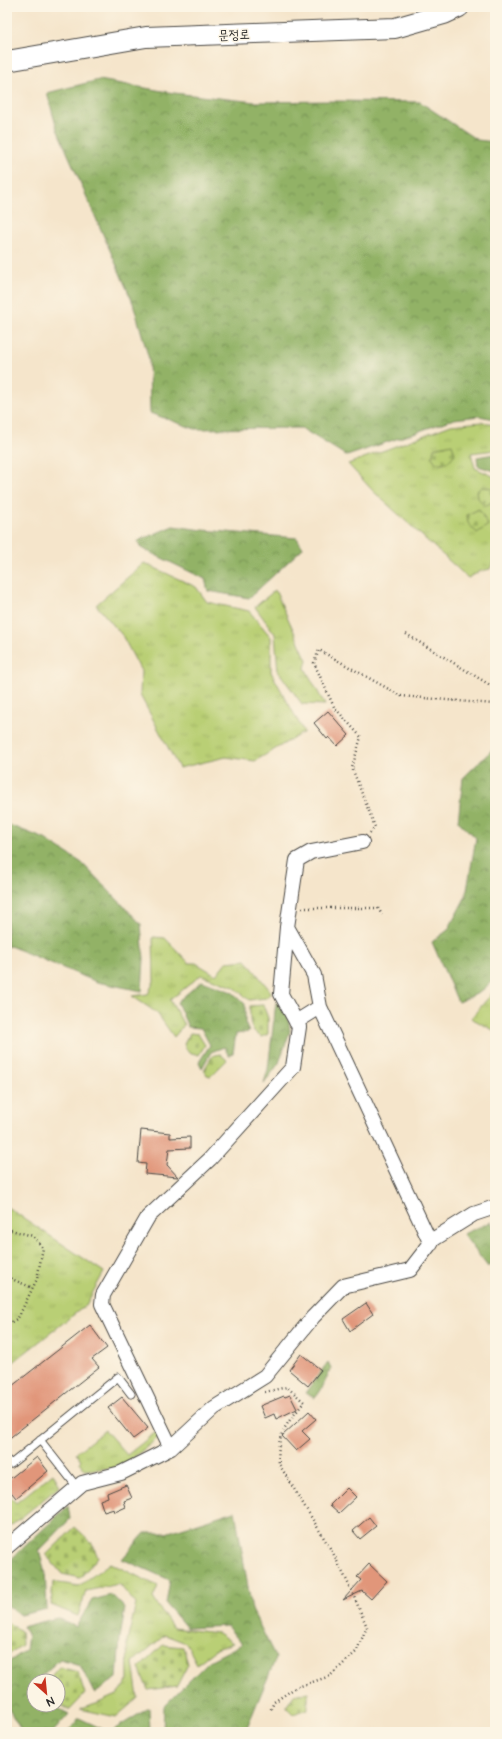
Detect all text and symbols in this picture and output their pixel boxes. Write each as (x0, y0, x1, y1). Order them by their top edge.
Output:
street label: 문정로 (218, 25, 250, 45)
north arrow (26, 1673, 66, 1713)
text: N (44, 1693, 57, 1710)

